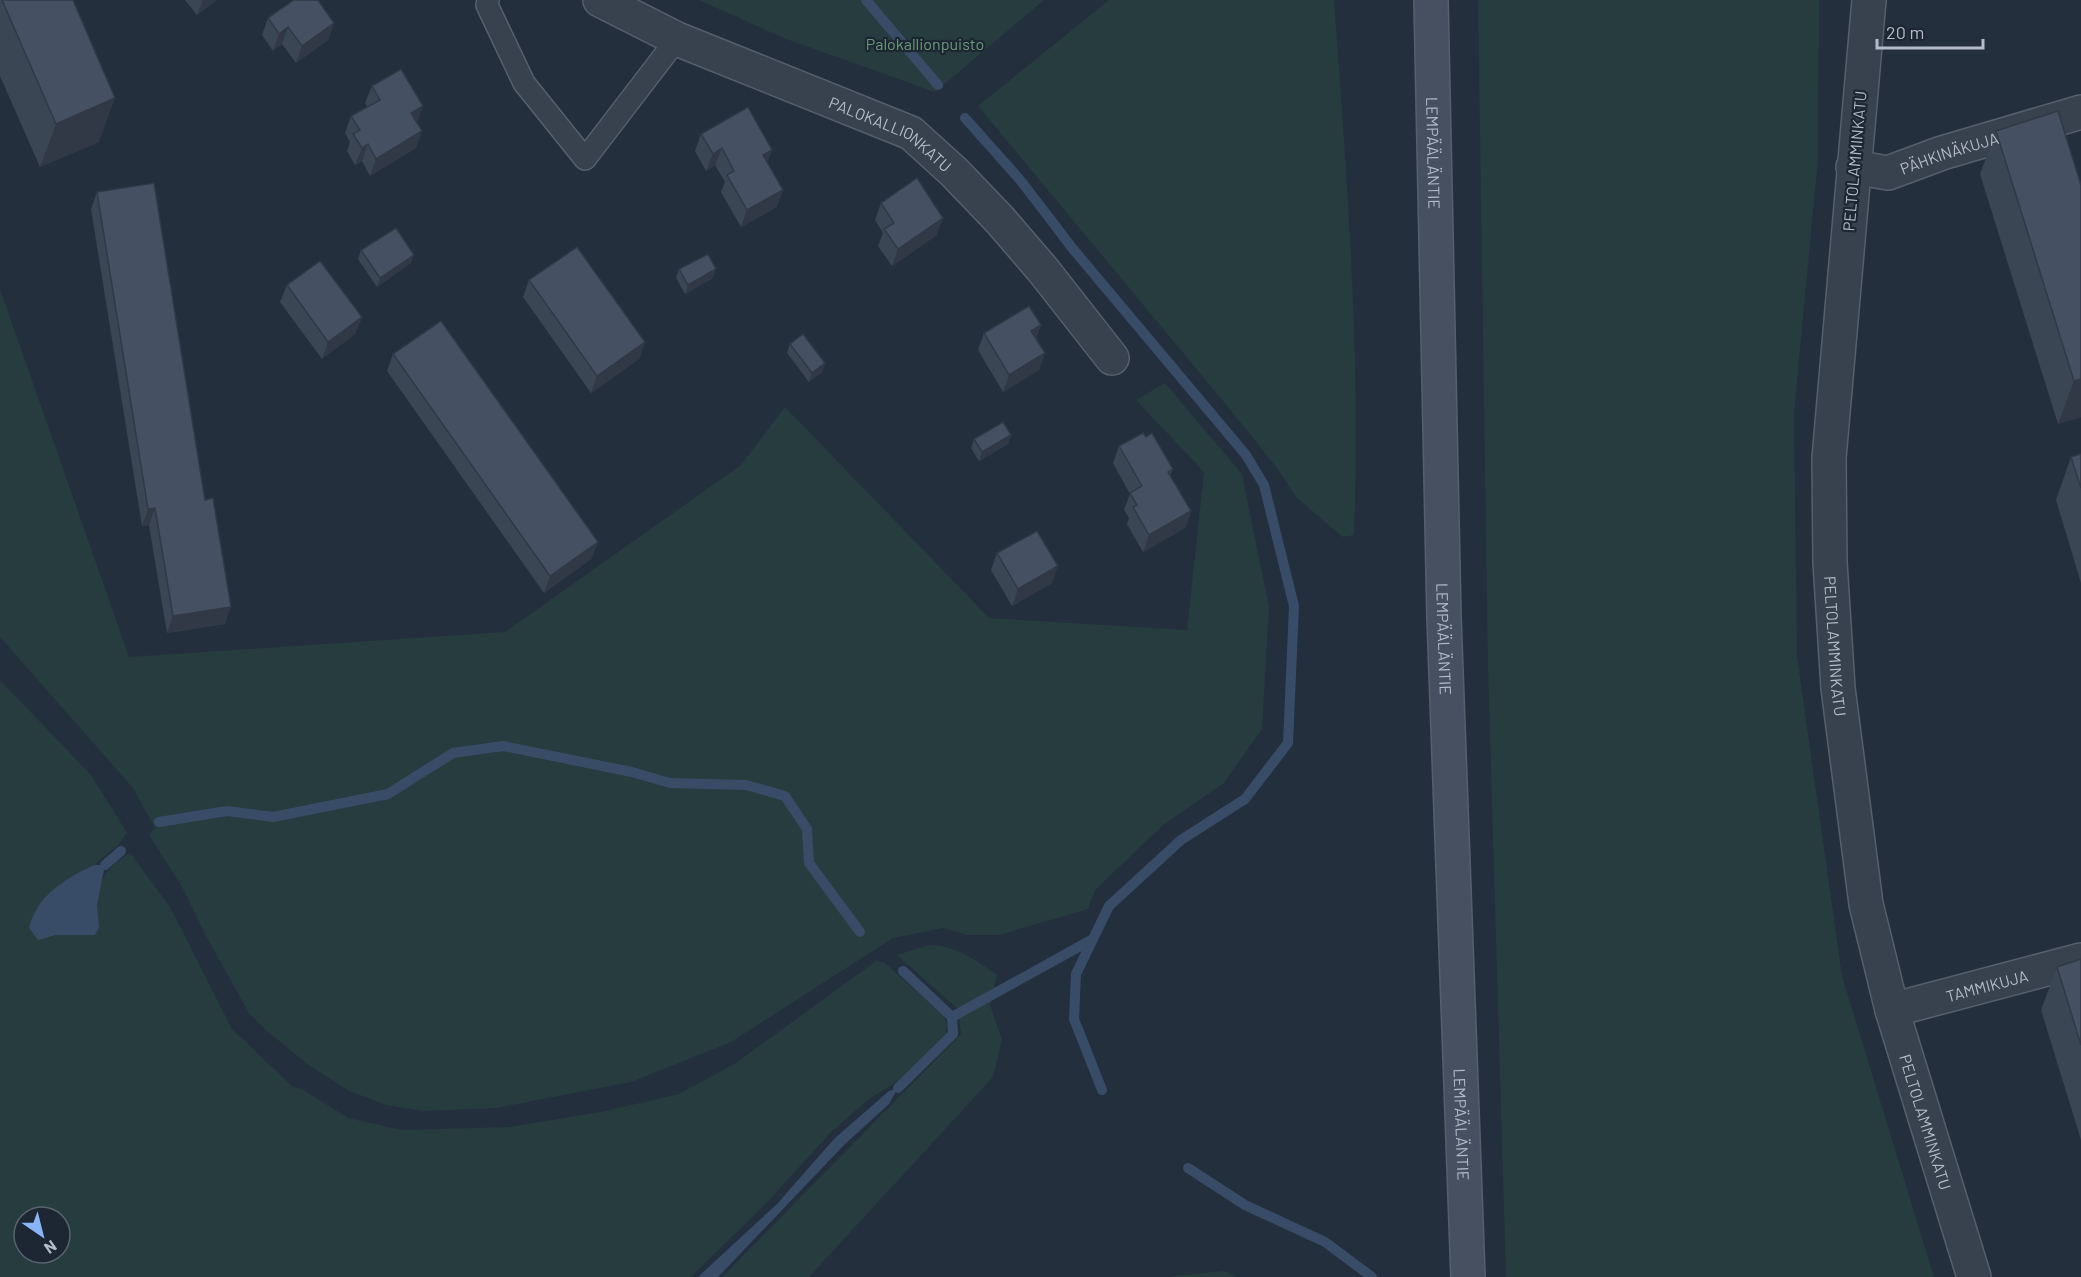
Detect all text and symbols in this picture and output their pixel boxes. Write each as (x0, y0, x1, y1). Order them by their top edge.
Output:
scale bar (1877, 12, 1984, 50)
text: 20 m (1886, 21, 1924, 43)
park label: Palokallionpuisto (866, 34, 984, 53)
street label: PELTOLAMMINKATU (1838, 90, 1870, 232)
street label: PALOKALLIONKATU (827, 92, 956, 175)
street label: LEMPÄÄLÄNTIE (1424, 97, 1445, 209)
street label: PÄHKINÄKUJA (1897, 127, 2001, 177)
street label: PELTOLAMMINKATU (1821, 575, 1851, 717)
street label: LEMPÄÄLÄNTIE (1434, 583, 1456, 695)
street label: TAMMIKUJA (1944, 965, 2030, 1005)
street label: PELTOLAMMINKATU (1897, 1052, 1956, 1192)
street label: LEMPÄÄLÄNTIE (1451, 1068, 1474, 1181)
north arrow (12, 1205, 72, 1265)
text: N (41, 1237, 61, 1259)

